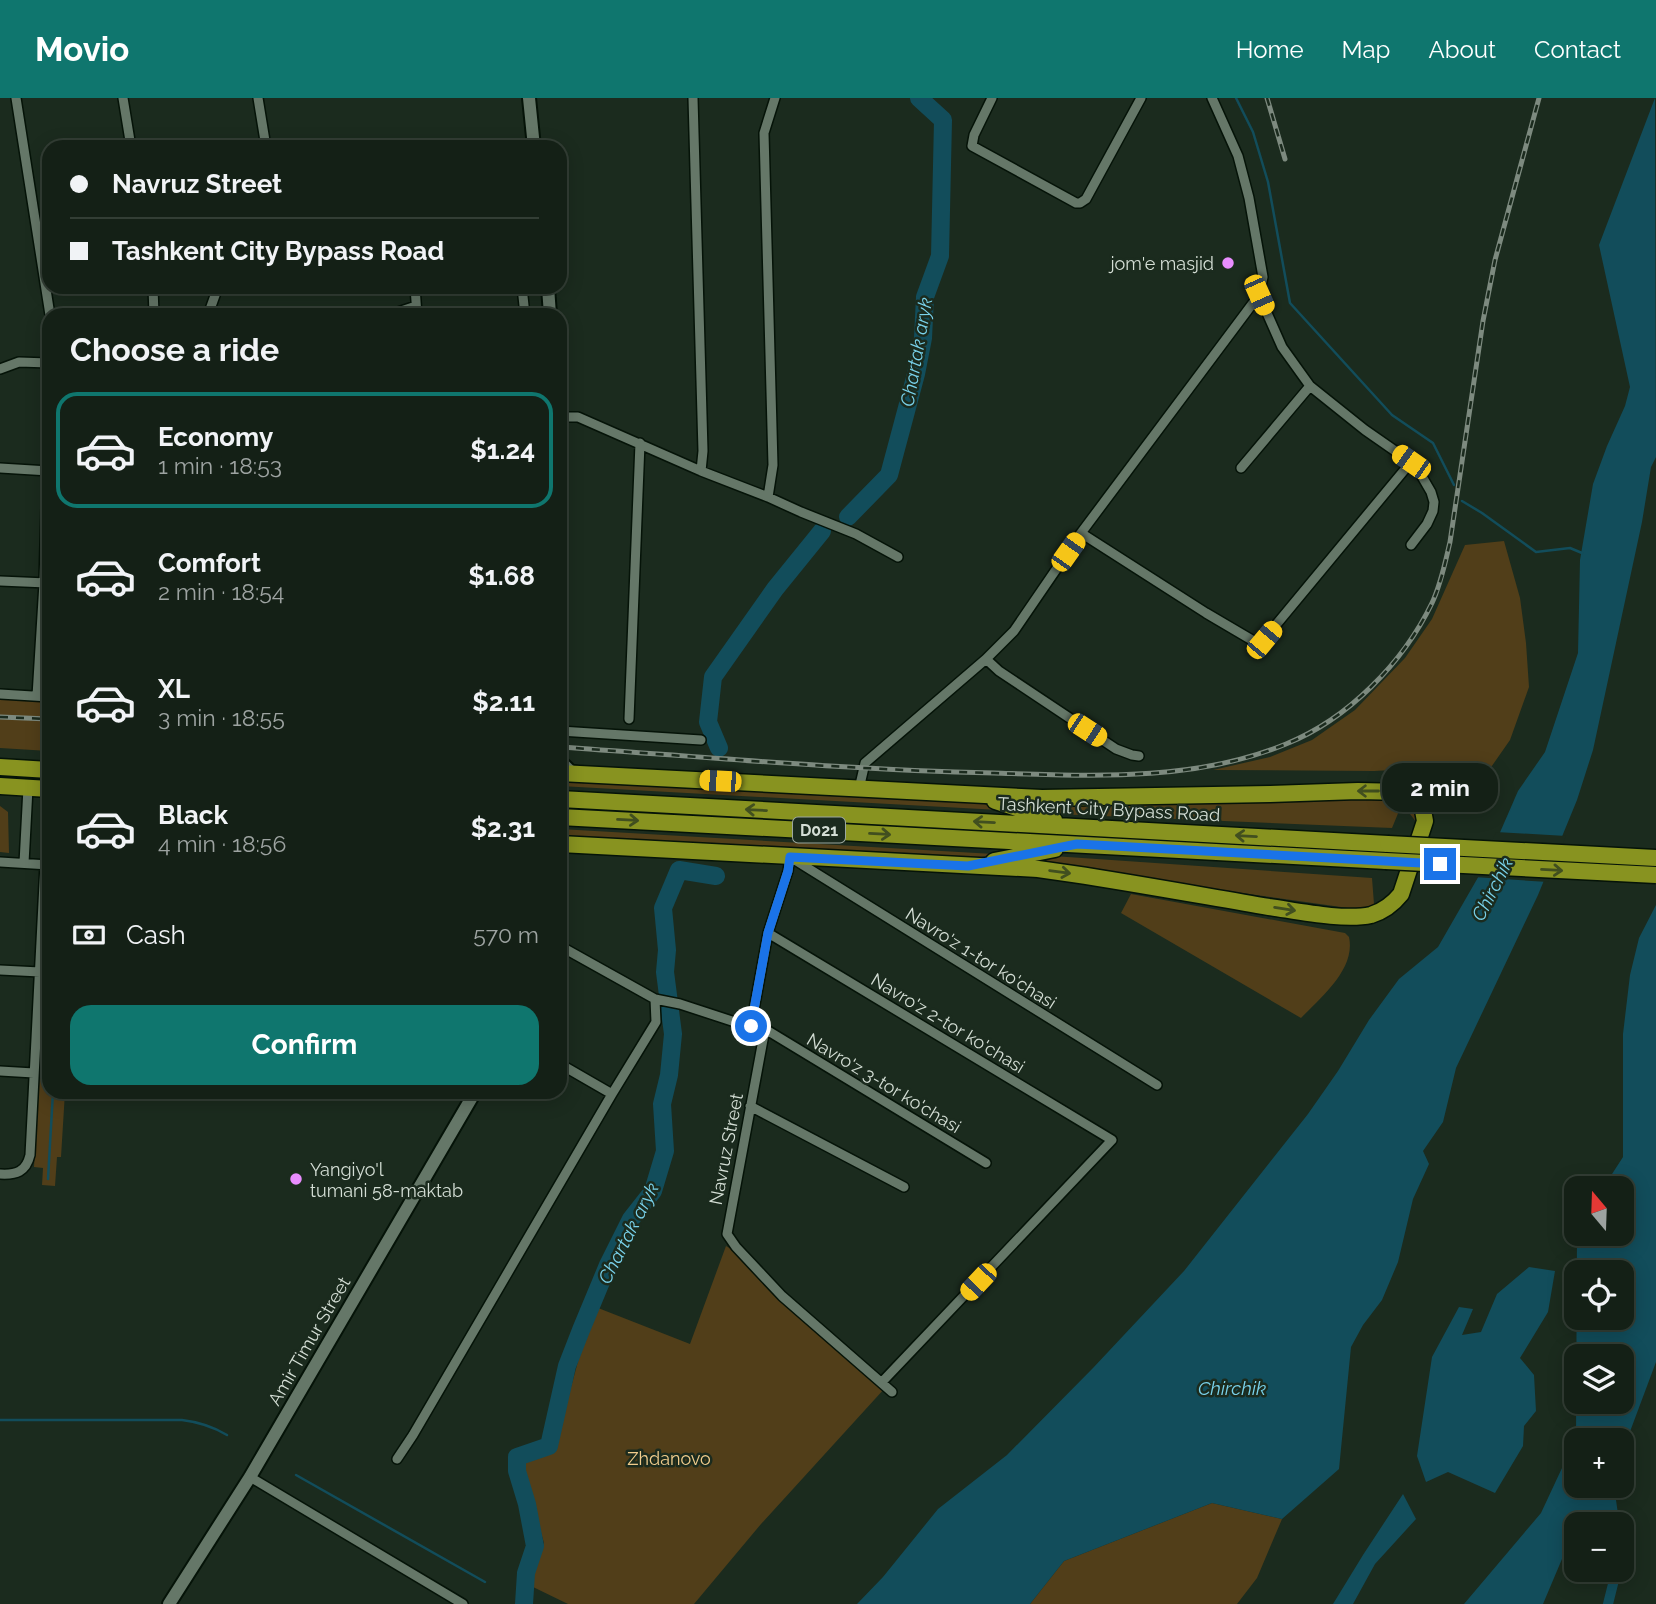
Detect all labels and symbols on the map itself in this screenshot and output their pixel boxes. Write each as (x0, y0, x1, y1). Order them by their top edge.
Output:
place label: jom'e masjid (1108, 253, 1214, 274)
marker: jom'e masjid (1220, 255, 1236, 271)
car (1241, 272, 1278, 318)
water label: Chartak aryk (896, 296, 936, 408)
car (1388, 441, 1435, 483)
car (1048, 529, 1089, 575)
car (1243, 617, 1286, 663)
car (1064, 710, 1111, 750)
callout: 2 min (1382, 762, 1498, 812)
car (699, 769, 742, 793)
one-way arrow (1356, 784, 1379, 798)
street label: Tashkent City Bypass Road (997, 793, 1221, 825)
one-way arrow (745, 803, 768, 816)
one-way arrow (616, 814, 639, 827)
one-way arrow (973, 815, 995, 828)
road number: D021 (793, 818, 845, 842)
one-way arrow (868, 827, 891, 840)
one-way arrow (1235, 829, 1258, 842)
route end (1424, 848, 1456, 880)
water label: Chirchik (1467, 854, 1517, 924)
one-way arrow (1541, 863, 1564, 876)
one-way arrow (1048, 865, 1071, 878)
street label: Navro'z 1-tor ko'chasi (902, 903, 1060, 1013)
one-way arrow (1273, 903, 1296, 916)
street label: Navro'z 2-tor ko'chasi (867, 969, 1029, 1077)
route start (735, 1010, 767, 1042)
street label: Navro'z 3-tor ko'chasi (803, 1029, 965, 1137)
street label: Navruz Street (705, 1091, 747, 1207)
place label: Yangiyo'l tumani 58-maktab (310, 1159, 463, 1201)
marker: Yangiyo'l tumani 58-maktab (288, 1171, 304, 1187)
north arrow (1564, 1176, 1634, 1246)
water label: Chartak aryk (593, 1179, 663, 1287)
car (956, 1259, 1001, 1305)
street label: Amir Timur Street (264, 1273, 354, 1409)
water label: Chirchik (1198, 1377, 1266, 1399)
park label: Zhdanovo (627, 1448, 711, 1469)

